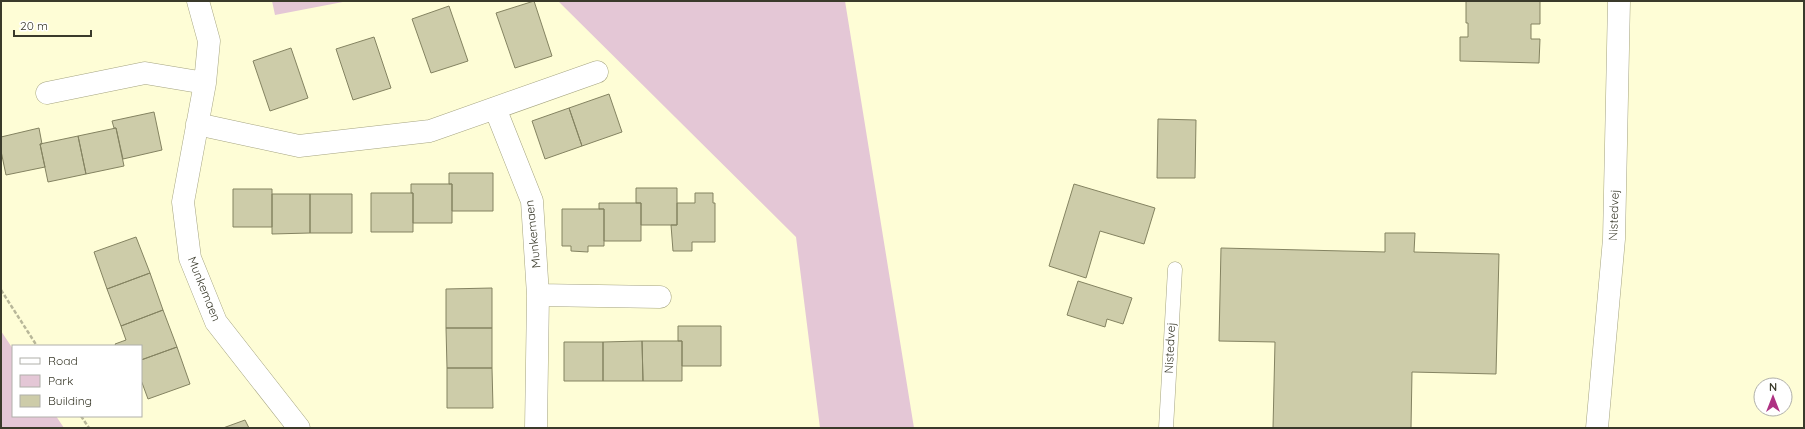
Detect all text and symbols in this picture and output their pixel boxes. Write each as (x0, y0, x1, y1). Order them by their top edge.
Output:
scale bar (14, 12, 91, 38)
text: 20 m (20, 18, 48, 33)
street label: Nistedvej (1605, 189, 1622, 241)
street label: Munkemaen (521, 199, 544, 269)
street label: Munkemaen (185, 254, 224, 323)
street label: Nistedvej (1161, 322, 1178, 374)
legend (12, 345, 142, 417)
text: Road (48, 353, 78, 368)
text: Park (48, 373, 73, 388)
north arrow (1753, 377, 1793, 417)
text: N (1769, 380, 1777, 394)
text: Building (48, 393, 92, 408)

